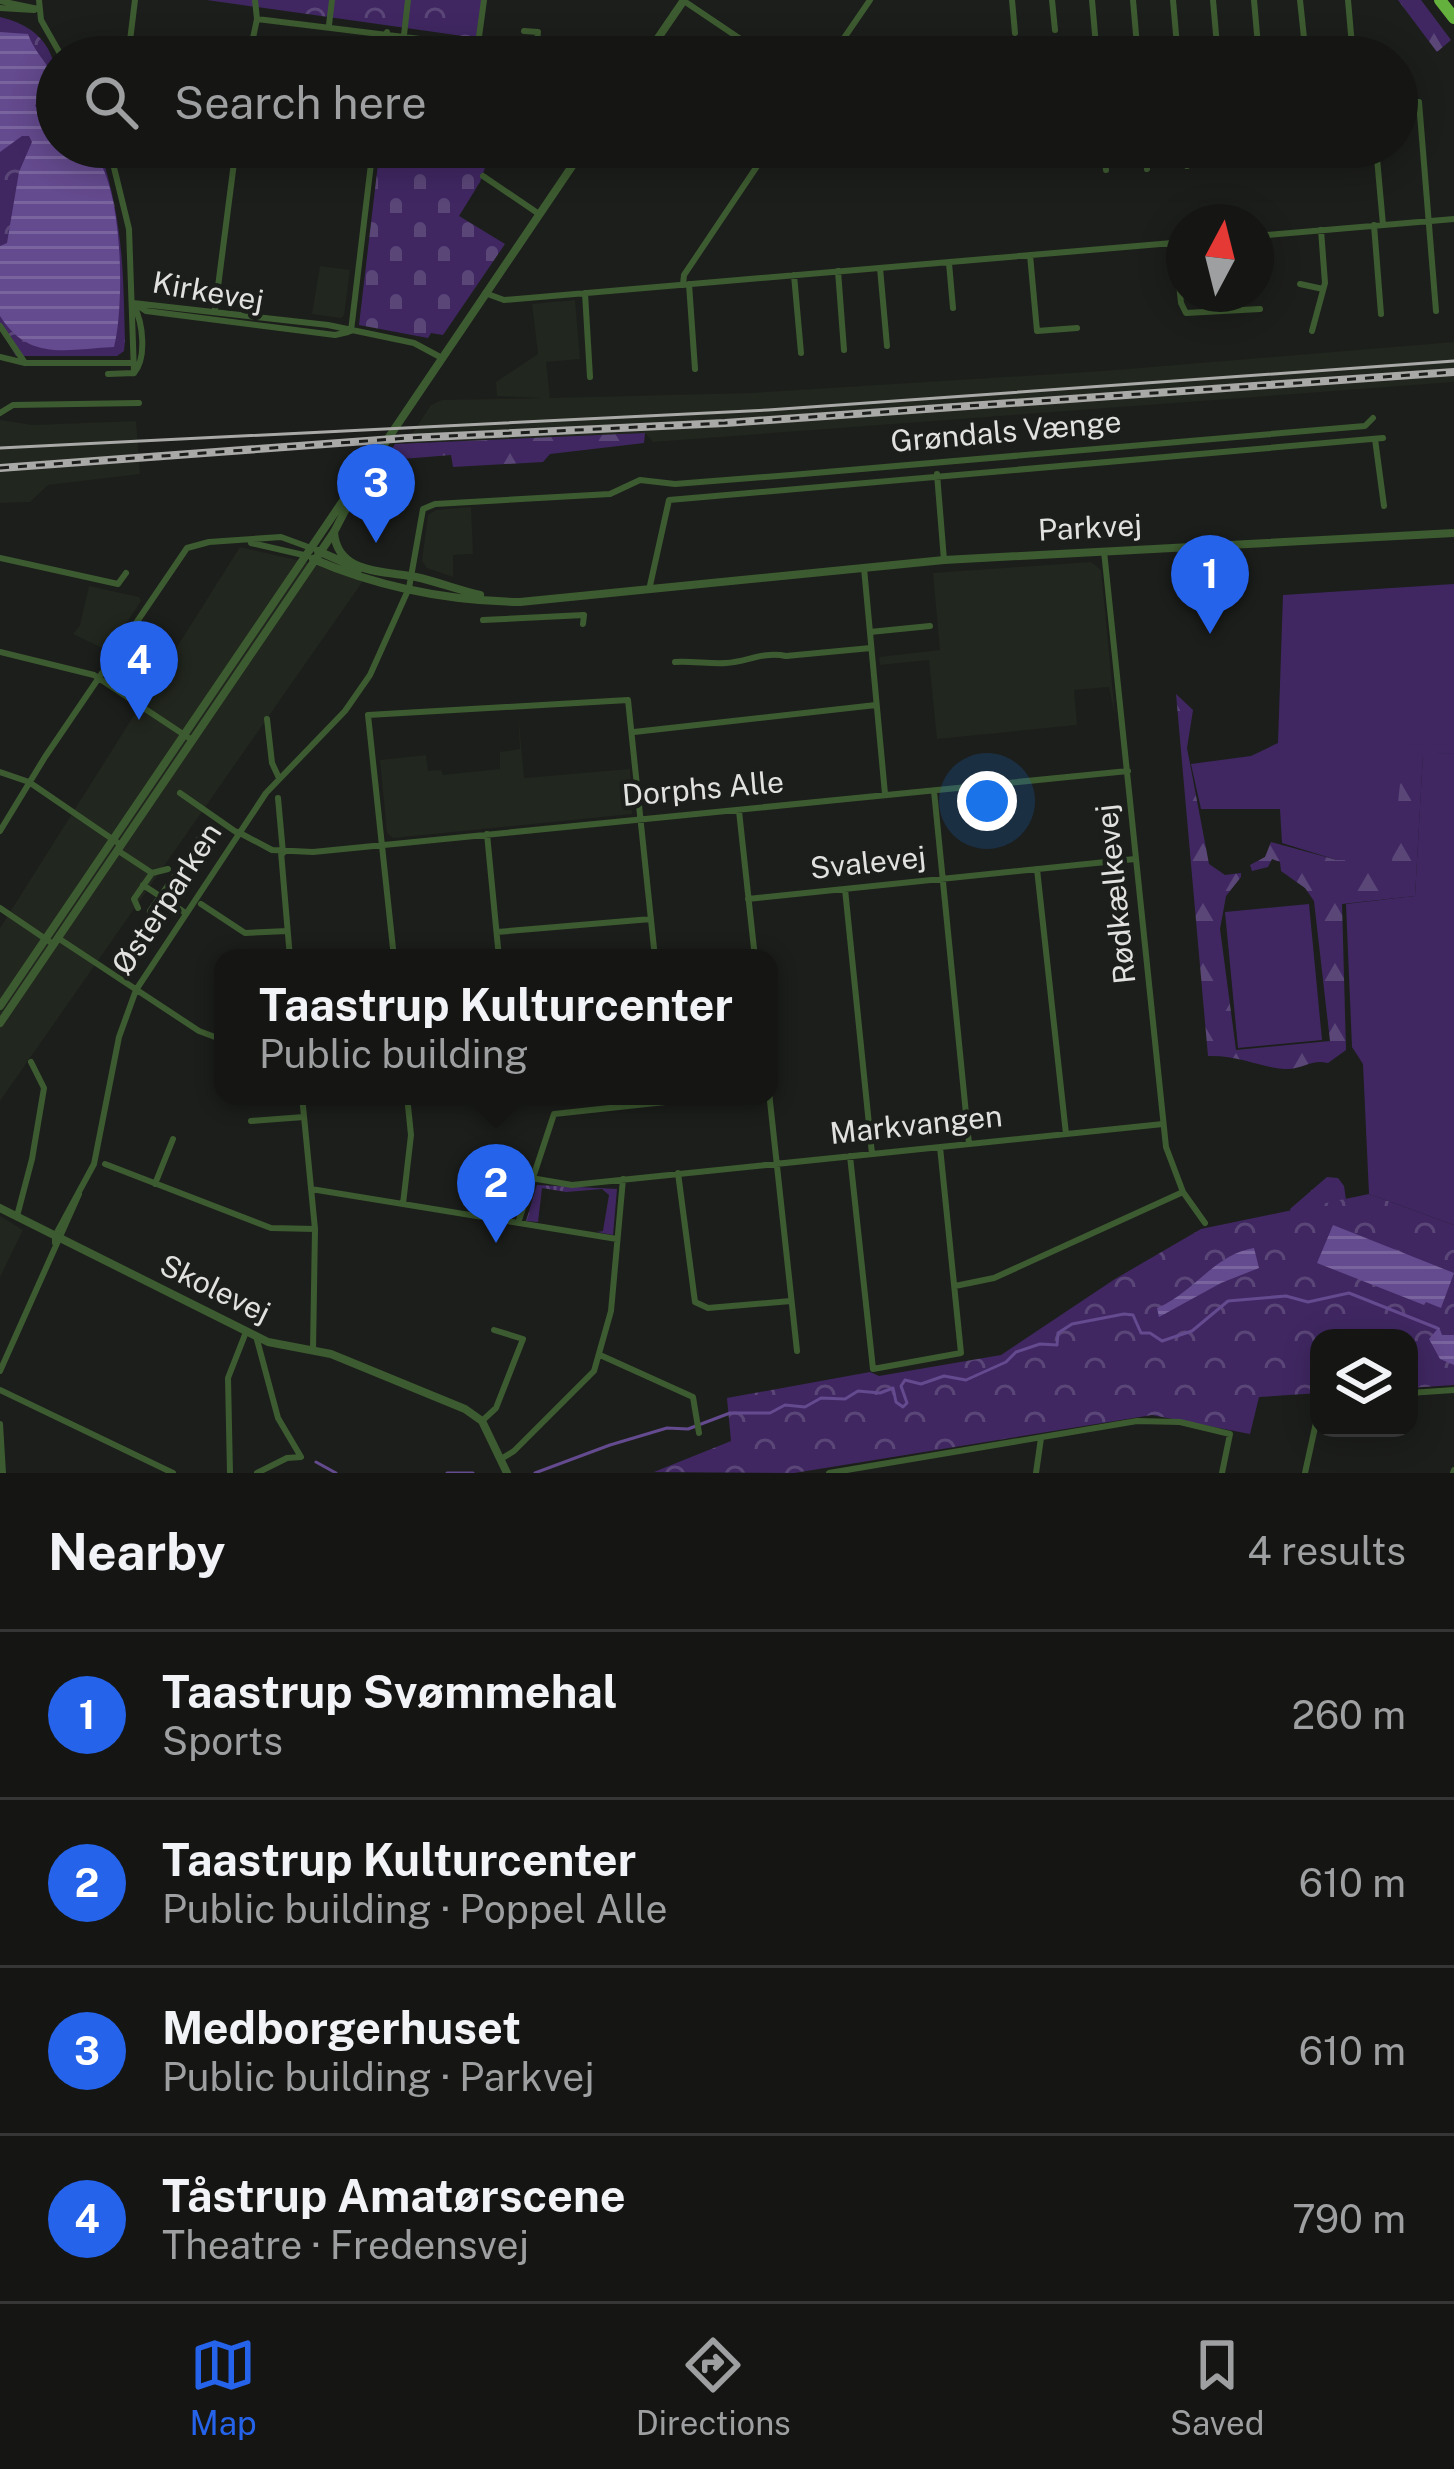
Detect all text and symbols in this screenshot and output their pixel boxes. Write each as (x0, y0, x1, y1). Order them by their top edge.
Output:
search box (36, 36, 1418, 168)
icon: search (78, 69, 144, 135)
text: Search here (174, 76, 427, 129)
north arrow (1166, 204, 1274, 312)
street label: Kirkevej (150, 264, 267, 318)
street label: Grøndals Vænge (889, 403, 1123, 459)
pin: 3 (337, 444, 415, 543)
street label: Parkvej (1037, 506, 1143, 548)
pin: 1 (1171, 535, 1249, 634)
pin: 4 (100, 621, 178, 720)
street label: Dorphs Alle (621, 763, 785, 813)
your location (957, 771, 1017, 831)
street label: Rødkælkevej (1088, 802, 1142, 986)
street label: Østerparken (104, 816, 229, 981)
street label: Svalevej (808, 838, 928, 886)
popup (214, 949, 778, 1105)
text: Taastrup Kulturcenter (259, 978, 733, 1031)
text: Public building (259, 1031, 529, 1077)
street label: Markvangen (828, 1097, 1004, 1151)
pin: 2 (457, 1144, 535, 1243)
street label: Skolevej (155, 1246, 276, 1330)
map controls (1310, 1329, 1418, 1437)
button: layers (1310, 1329, 1418, 1437)
text: Nearby (48, 1522, 225, 1581)
text: 4 results (1247, 1528, 1406, 1574)
text: Taastrup Svømmehal (162, 1665, 618, 1718)
text: 1 (79, 1692, 95, 1738)
text: 260 m (1292, 1692, 1406, 1738)
text: Sports (162, 1718, 283, 1764)
text: Taastrup Kulturcenter (162, 1833, 636, 1886)
text: 2 (75, 1860, 99, 1906)
text: 610 m (1299, 1860, 1406, 1906)
text: Public building · Poppel Alle (162, 1886, 667, 1932)
text: Medborgerhuset (162, 2001, 521, 2054)
text: 3 (74, 2028, 100, 2074)
text: 610 m (1299, 2028, 1406, 2074)
text: Public building · Parkvej (162, 2054, 595, 2100)
text: Tåstrup Amatørscene (162, 2169, 626, 2222)
text: 4 (74, 2196, 100, 2242)
text: 790 m (1292, 2196, 1406, 2242)
text: Theatre · Fredensvej (162, 2222, 529, 2268)
tab: Map (190, 2332, 257, 2442)
tab: Directions (636, 2332, 791, 2442)
tab: Saved (1170, 2332, 1264, 2442)

